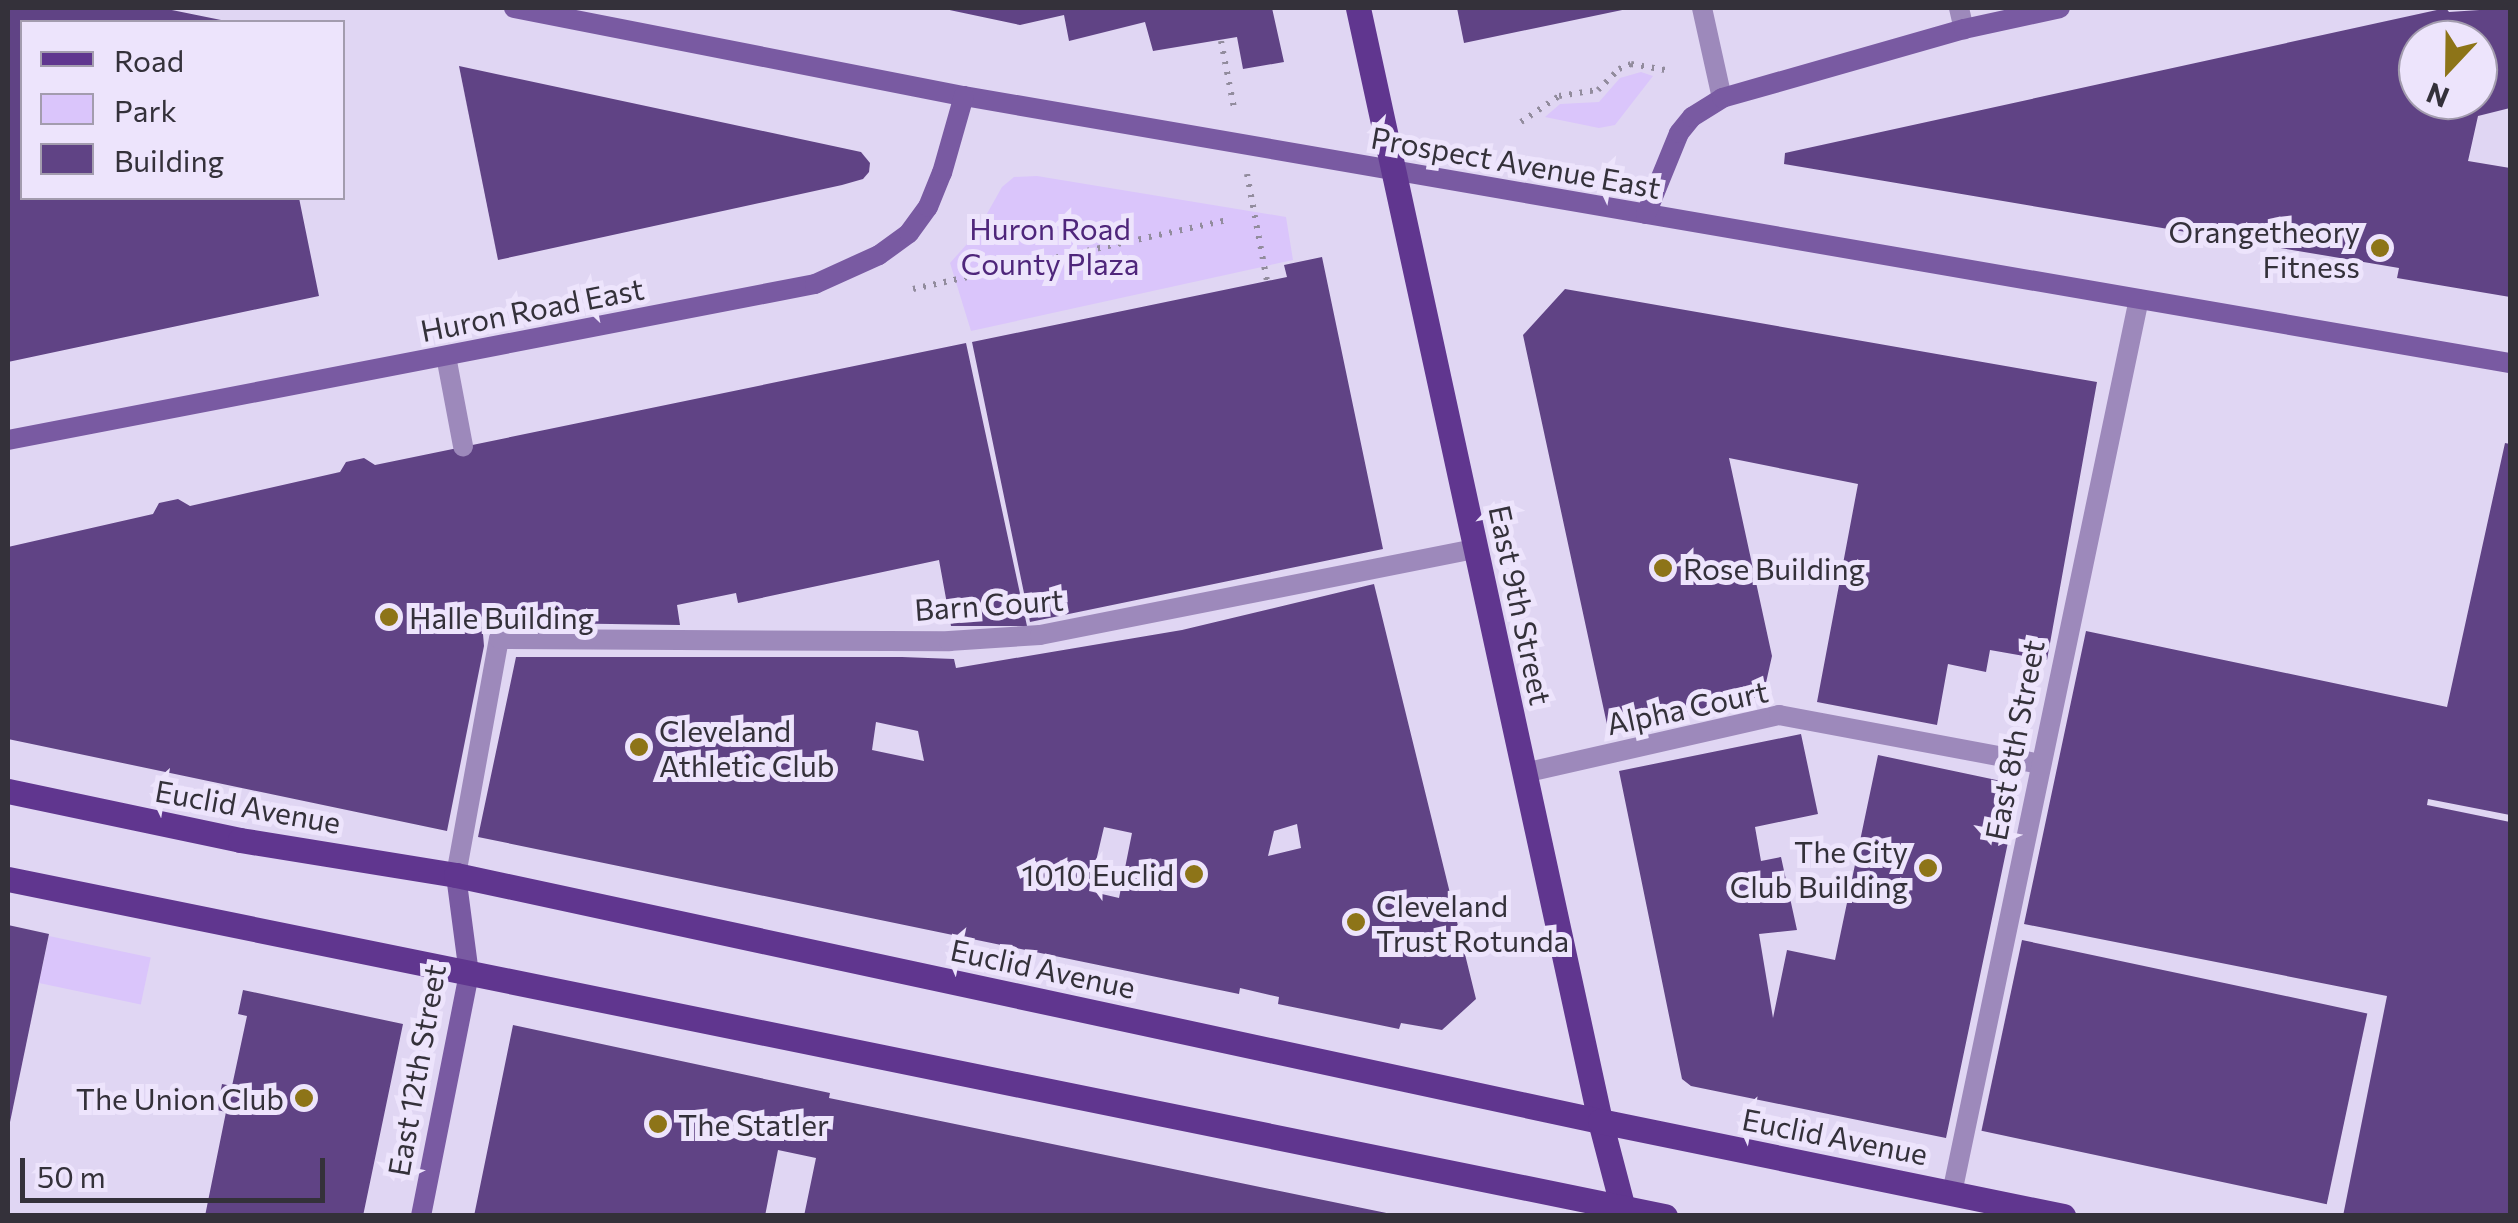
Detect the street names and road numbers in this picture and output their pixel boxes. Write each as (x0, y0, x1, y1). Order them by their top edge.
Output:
street label: Prospect Avenue East (1369, 119, 1663, 205)
street label: Huron Road East (417, 270, 647, 348)
street label: East 9th Street (1482, 502, 1560, 708)
street label: Barn Court (913, 581, 1065, 627)
street label: East 8th Street (1977, 637, 2051, 843)
street label: Alpha Court (1603, 672, 1771, 742)
street label: Euclid Avenue (152, 772, 344, 840)
street label: Euclid Avenue (947, 931, 1139, 1005)
street label: East 12th Street (380, 961, 452, 1179)
street label: Euclid Avenue (1739, 1100, 1931, 1172)

